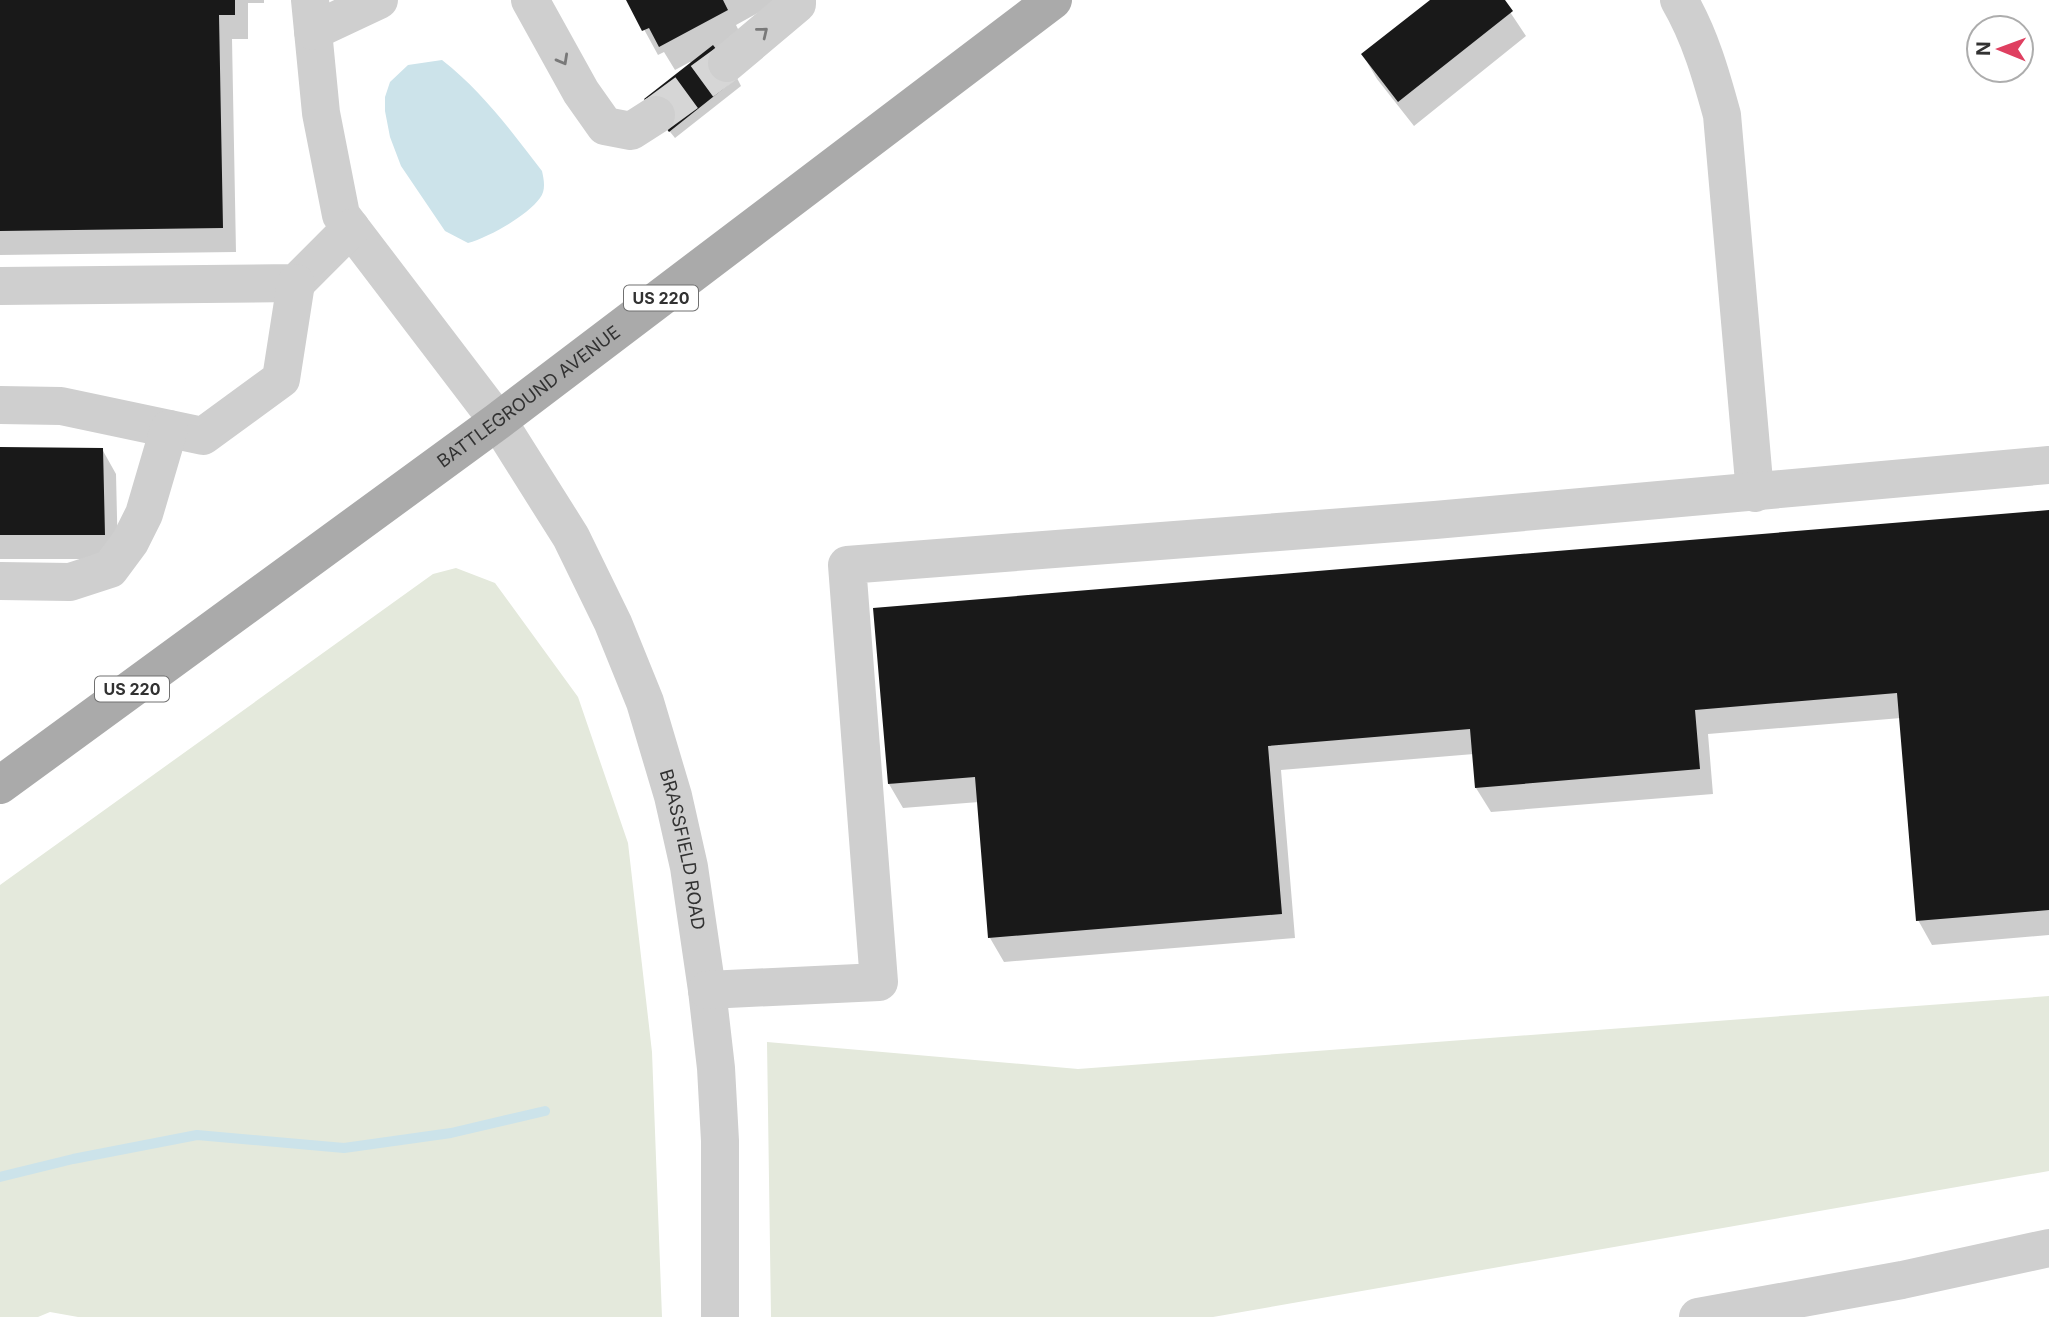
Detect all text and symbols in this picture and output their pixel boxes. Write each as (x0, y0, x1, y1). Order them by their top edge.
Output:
north arrow (1965, 14, 2035, 84)
one-way arrow (755, 28, 768, 40)
text: N (1972, 41, 1995, 56)
one-way arrow (555, 52, 568, 65)
road number: US 220 (624, 286, 698, 310)
street label: BATTLEGROUND AVENUE (433, 321, 624, 472)
road number: US 220 (95, 676, 169, 702)
street label: BRASSFIELD ROAD (656, 767, 709, 931)

